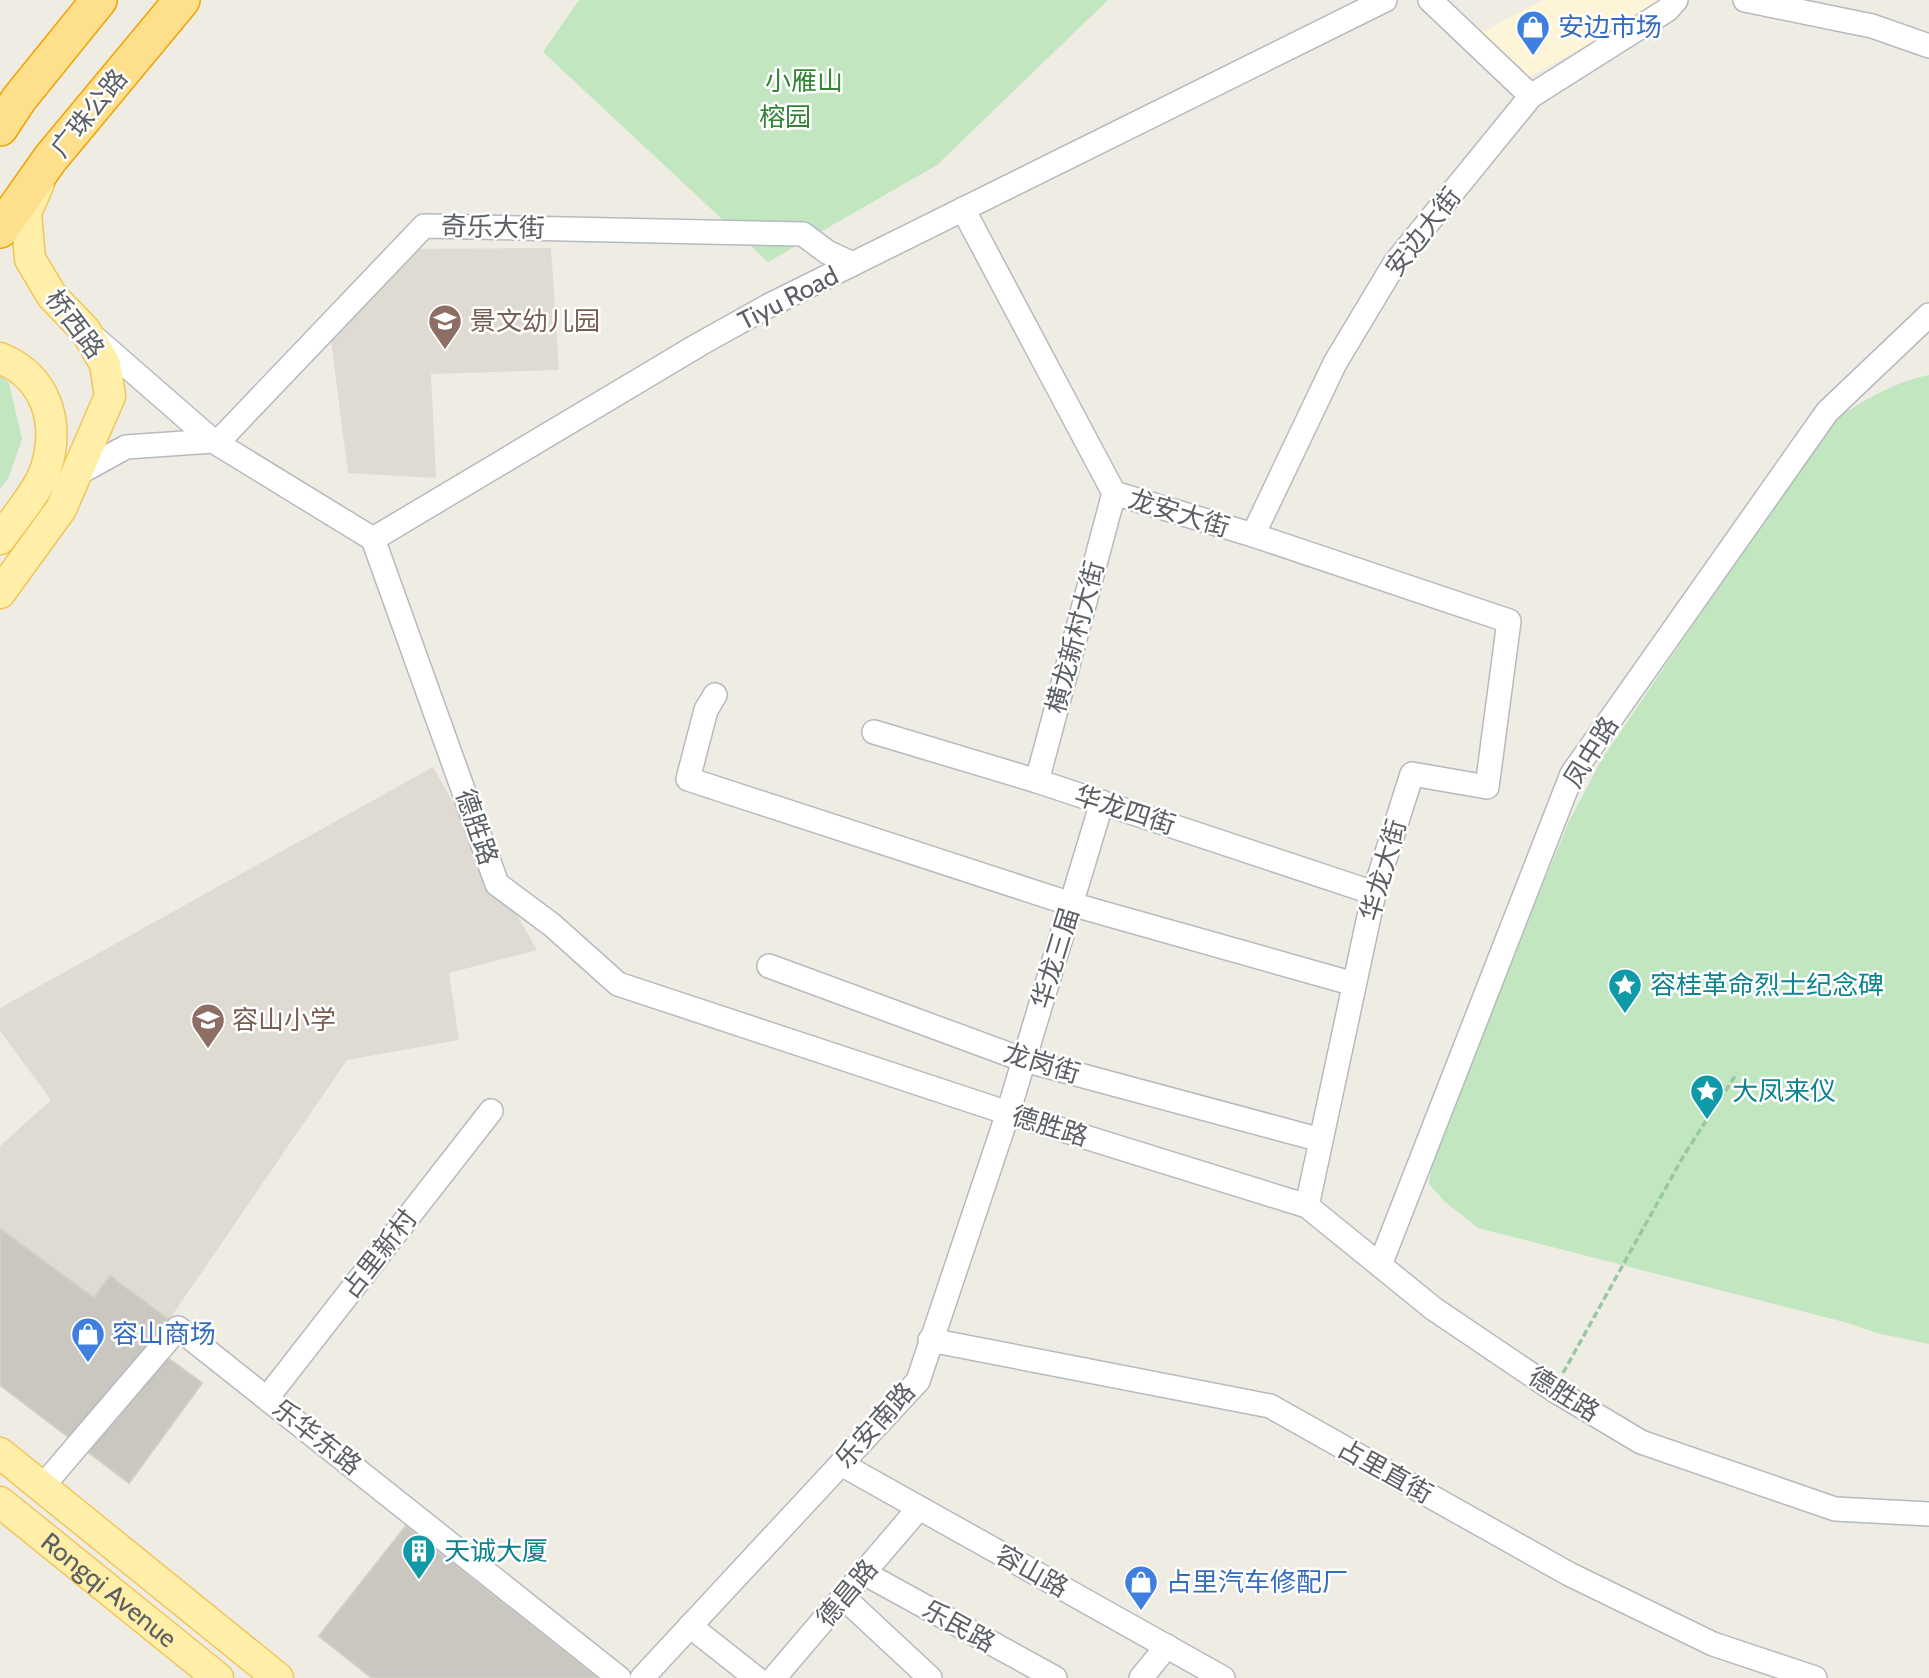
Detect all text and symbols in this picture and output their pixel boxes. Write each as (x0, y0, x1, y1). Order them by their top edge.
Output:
shop icon: 安边市场 (1514, 8, 1552, 57)
place label: 安边市场 (1558, 11, 1662, 43)
street label: 广珠公路 (44, 63, 134, 163)
park label: 小雁山 (765, 65, 843, 97)
park label: 榕园 (759, 101, 811, 133)
street label: 安边大街 (1378, 181, 1468, 283)
street label: 奇乐大街 (441, 210, 545, 244)
street label: Tiyu Road (733, 259, 843, 337)
street label: 桥西路 (39, 283, 111, 365)
school or university icon: 景文幼儿园 (426, 302, 464, 351)
place label: 景文幼儿园 (470, 305, 600, 337)
street label: 龙安大街 (1125, 482, 1233, 544)
street label: 横龙新村大街 (1039, 558, 1111, 716)
street label: 凤中路 (1557, 710, 1625, 794)
street label: 华龙四街 (1071, 779, 1179, 841)
street label: 德胜路 (449, 785, 505, 869)
street label: 华龙大街 (1353, 816, 1413, 924)
street label: 华龙三届 (1024, 904, 1086, 1012)
place icon: 容桂革命烈士纪念碑 (1606, 966, 1644, 1015)
place label: 容桂革命烈士纪念碑 (1650, 969, 1884, 1001)
school or university icon: 容山小学 (189, 1001, 227, 1050)
place label: 容山小学 (232, 1004, 336, 1036)
street label: 龙岗街 (1000, 1036, 1084, 1090)
place icon: 大凤来仪 (1688, 1072, 1726, 1121)
place label: 大凤来仪 (1732, 1075, 1836, 1107)
street label: 德胜路 (1008, 1099, 1092, 1153)
street label: 占里新村 (334, 1203, 424, 1305)
shop icon: 容山商场 (69, 1315, 107, 1364)
place label: 容山商场 (112, 1318, 216, 1350)
street label: 德胜路 (1522, 1360, 1606, 1428)
street label: 乐安南路 (828, 1376, 922, 1474)
street label: 乐华东路 (266, 1392, 368, 1482)
street label: 占里直街 (1332, 1432, 1438, 1510)
street label: Rongqi Avenue (35, 1526, 183, 1654)
building icon: 天诚大厦 (400, 1532, 438, 1581)
place label: 天诚大厦 (444, 1535, 548, 1567)
street label: 容山路 (990, 1538, 1074, 1604)
street label: 德昌路 (810, 1553, 884, 1633)
shop icon: 占里汽车修配厂 (1122, 1563, 1160, 1612)
place label: 占里汽车修配厂 (1166, 1566, 1348, 1598)
street label: 乐民路 (917, 1593, 1001, 1659)

